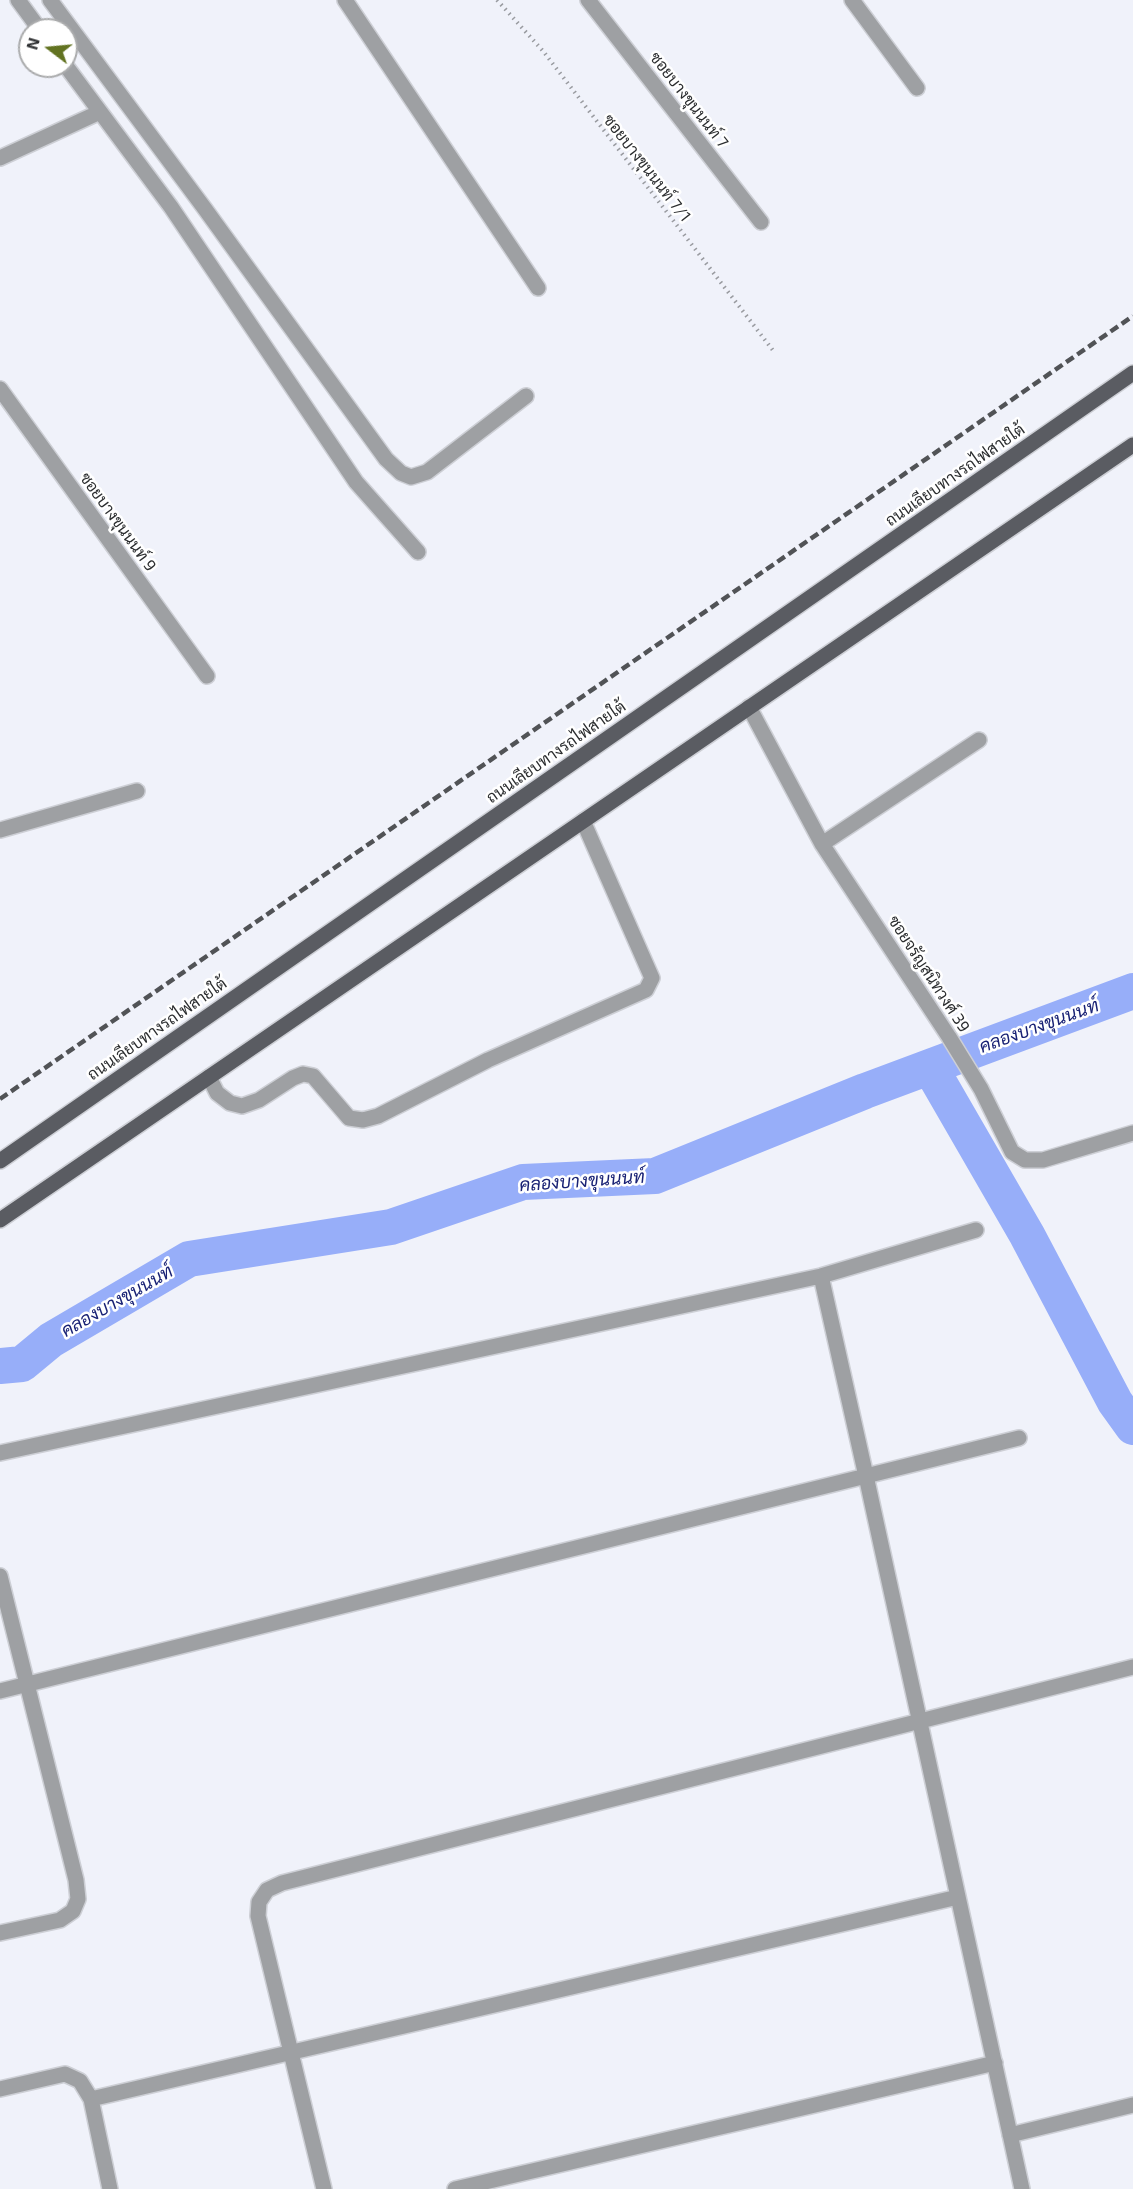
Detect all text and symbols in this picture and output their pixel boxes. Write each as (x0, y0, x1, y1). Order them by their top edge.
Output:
north arrow (18, 18, 78, 78)
text: N (21, 35, 43, 52)
street label: ซอยบางขุนนนท์ 7 (646, 48, 732, 152)
street label: ซอยบางขุนนนท์ 7/1 (599, 111, 695, 225)
street label: ถนนเลียบทางรถไฟสายใต้ (882, 420, 1028, 530)
street label: ซอยบางขุนนนท์ 9 (76, 469, 160, 575)
street label: ถนนเลียบทางรถไฟสายใต้ (483, 697, 629, 807)
street label: ซอยจรัญสนิทวงศ์ 39 (884, 912, 974, 1036)
street label: ถนนเลียบทางรถไฟสายใต้ (84, 974, 230, 1084)
water label: คลองบางขุนนนท์ (976, 994, 1102, 1058)
water label: คลองบางขุนนนท์ (519, 1166, 645, 1196)
water label: คลองบางขุนนนท์ (57, 1260, 177, 1342)

